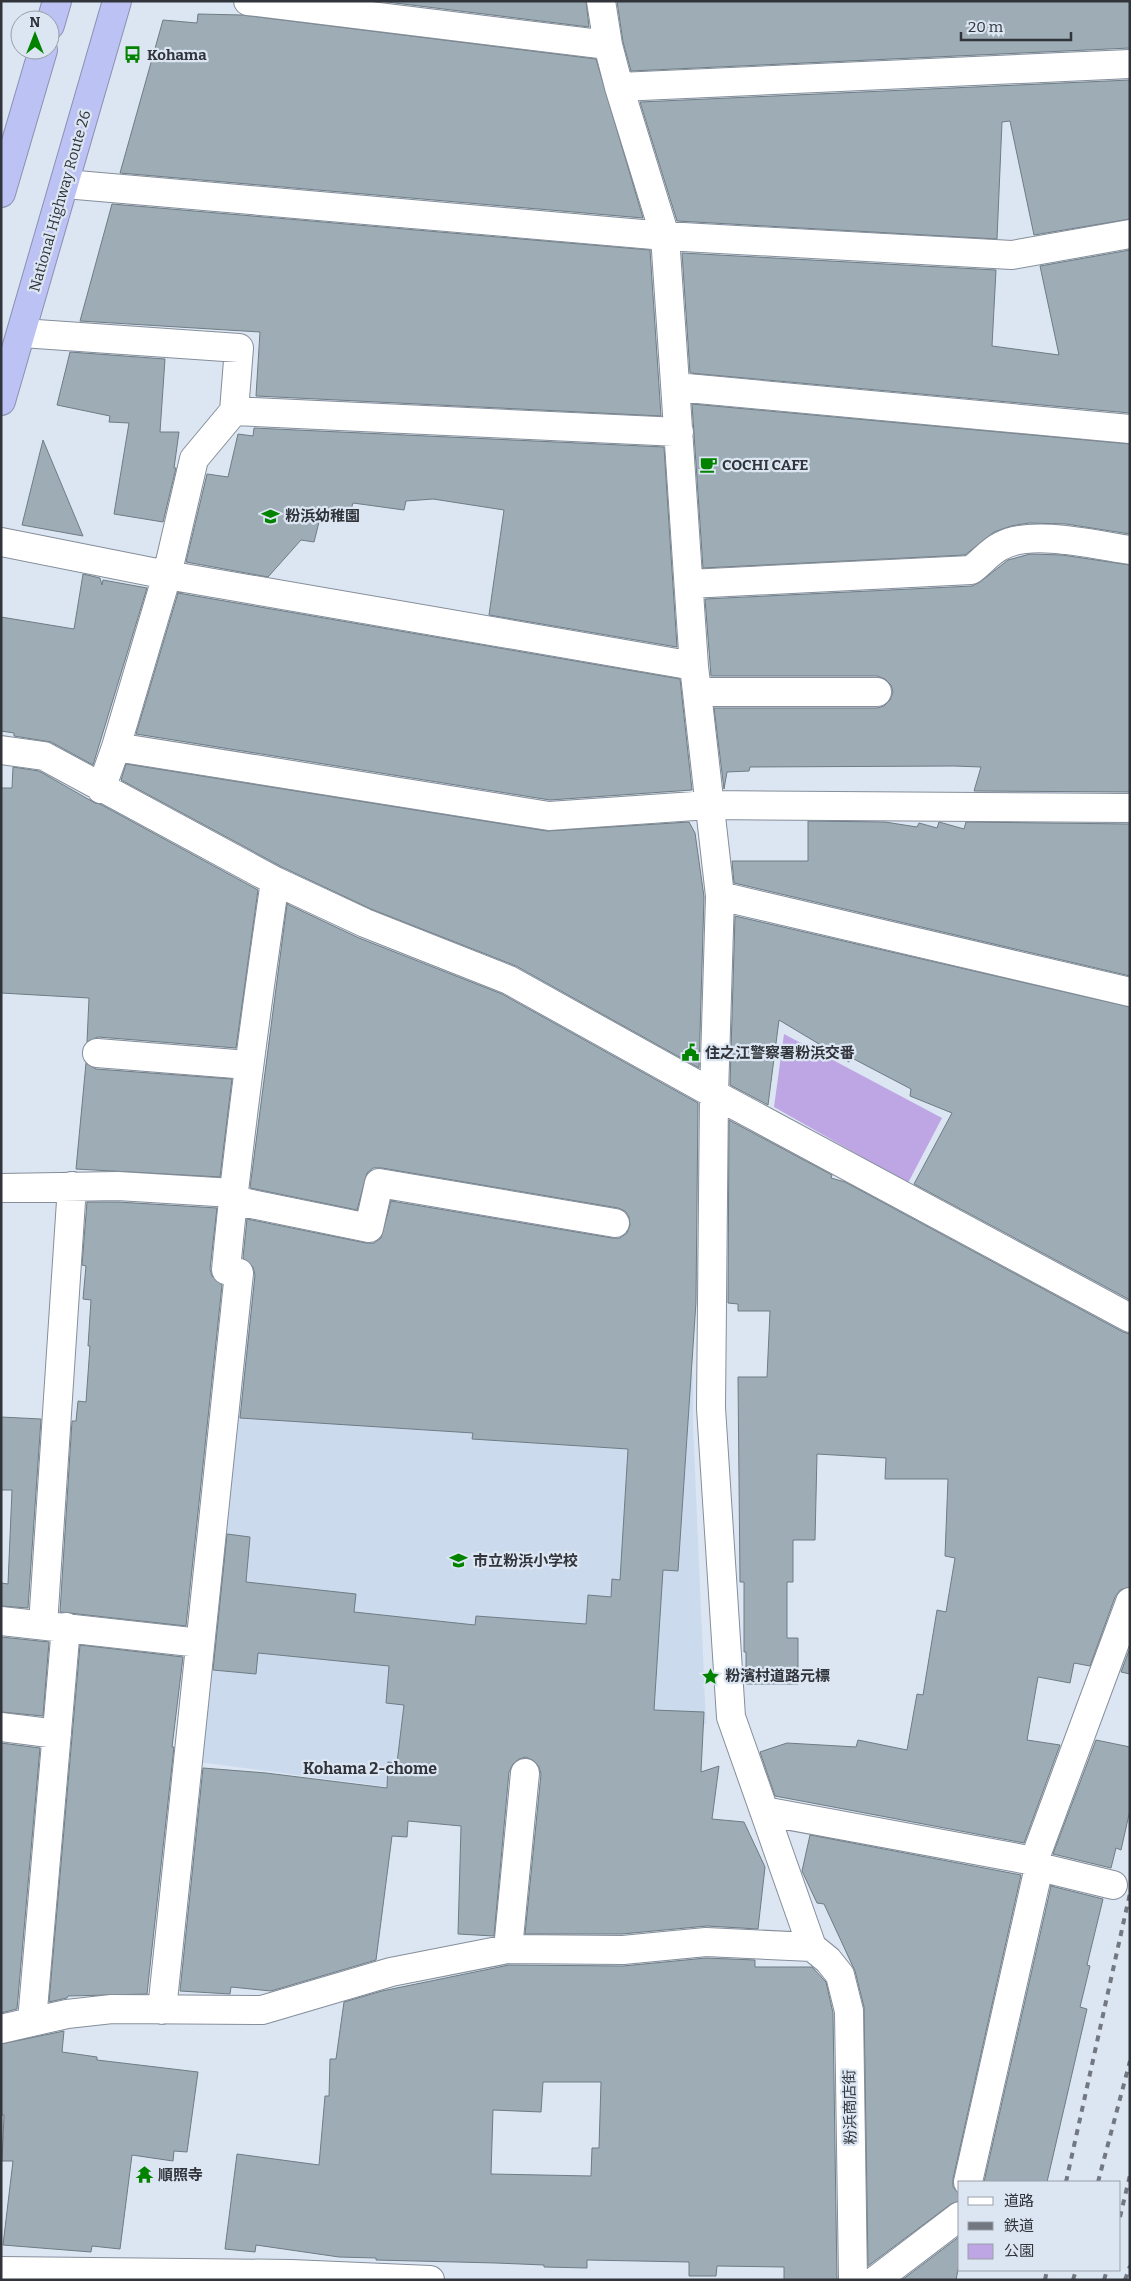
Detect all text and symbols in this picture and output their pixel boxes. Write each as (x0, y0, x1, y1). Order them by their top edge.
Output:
north arrow (10, 10, 60, 60)
scale bar (961, 10, 1071, 42)
text: N (30, 14, 41, 31)
text: 20 m (968, 18, 1004, 36)
bus stop icon: Kohama (123, 45, 143, 65)
place label: Kohama (147, 46, 207, 64)
street label: National Highway Route 26 (25, 108, 95, 294)
cafe icon: COCHI CAFE (698, 455, 718, 475)
place label: COCHI CAFE (722, 456, 808, 474)
school or university icon: 粉浜幼稚園 (261, 506, 281, 526)
place label: 粉浜幼稚園 (285, 507, 360, 525)
public building icon: 住之江警察署粉浜交番 (681, 1043, 701, 1063)
place label: 住之江警察署粉浜交番 (705, 1044, 855, 1062)
school or university icon: 市立粉浜小学校 (449, 1551, 469, 1571)
place label: 市立粉浜小学校 (473, 1552, 578, 1570)
place icon: 粉濱村道路元標 (701, 1666, 721, 1686)
place label: 粉濱村道路元標 (725, 1667, 830, 1685)
district label: Kohama 2-chome (303, 1759, 437, 1778)
street label: 粉浜商店街 (840, 2069, 860, 2145)
temple icon: 順照寺 (134, 2165, 154, 2185)
place label: 順照寺 (158, 2166, 203, 2184)
legend (958, 2181, 1121, 2271)
text: 道路 (1004, 2192, 1034, 2210)
text: 鉄道 (1004, 2217, 1034, 2235)
text: 公園 (1004, 2242, 1034, 2260)

